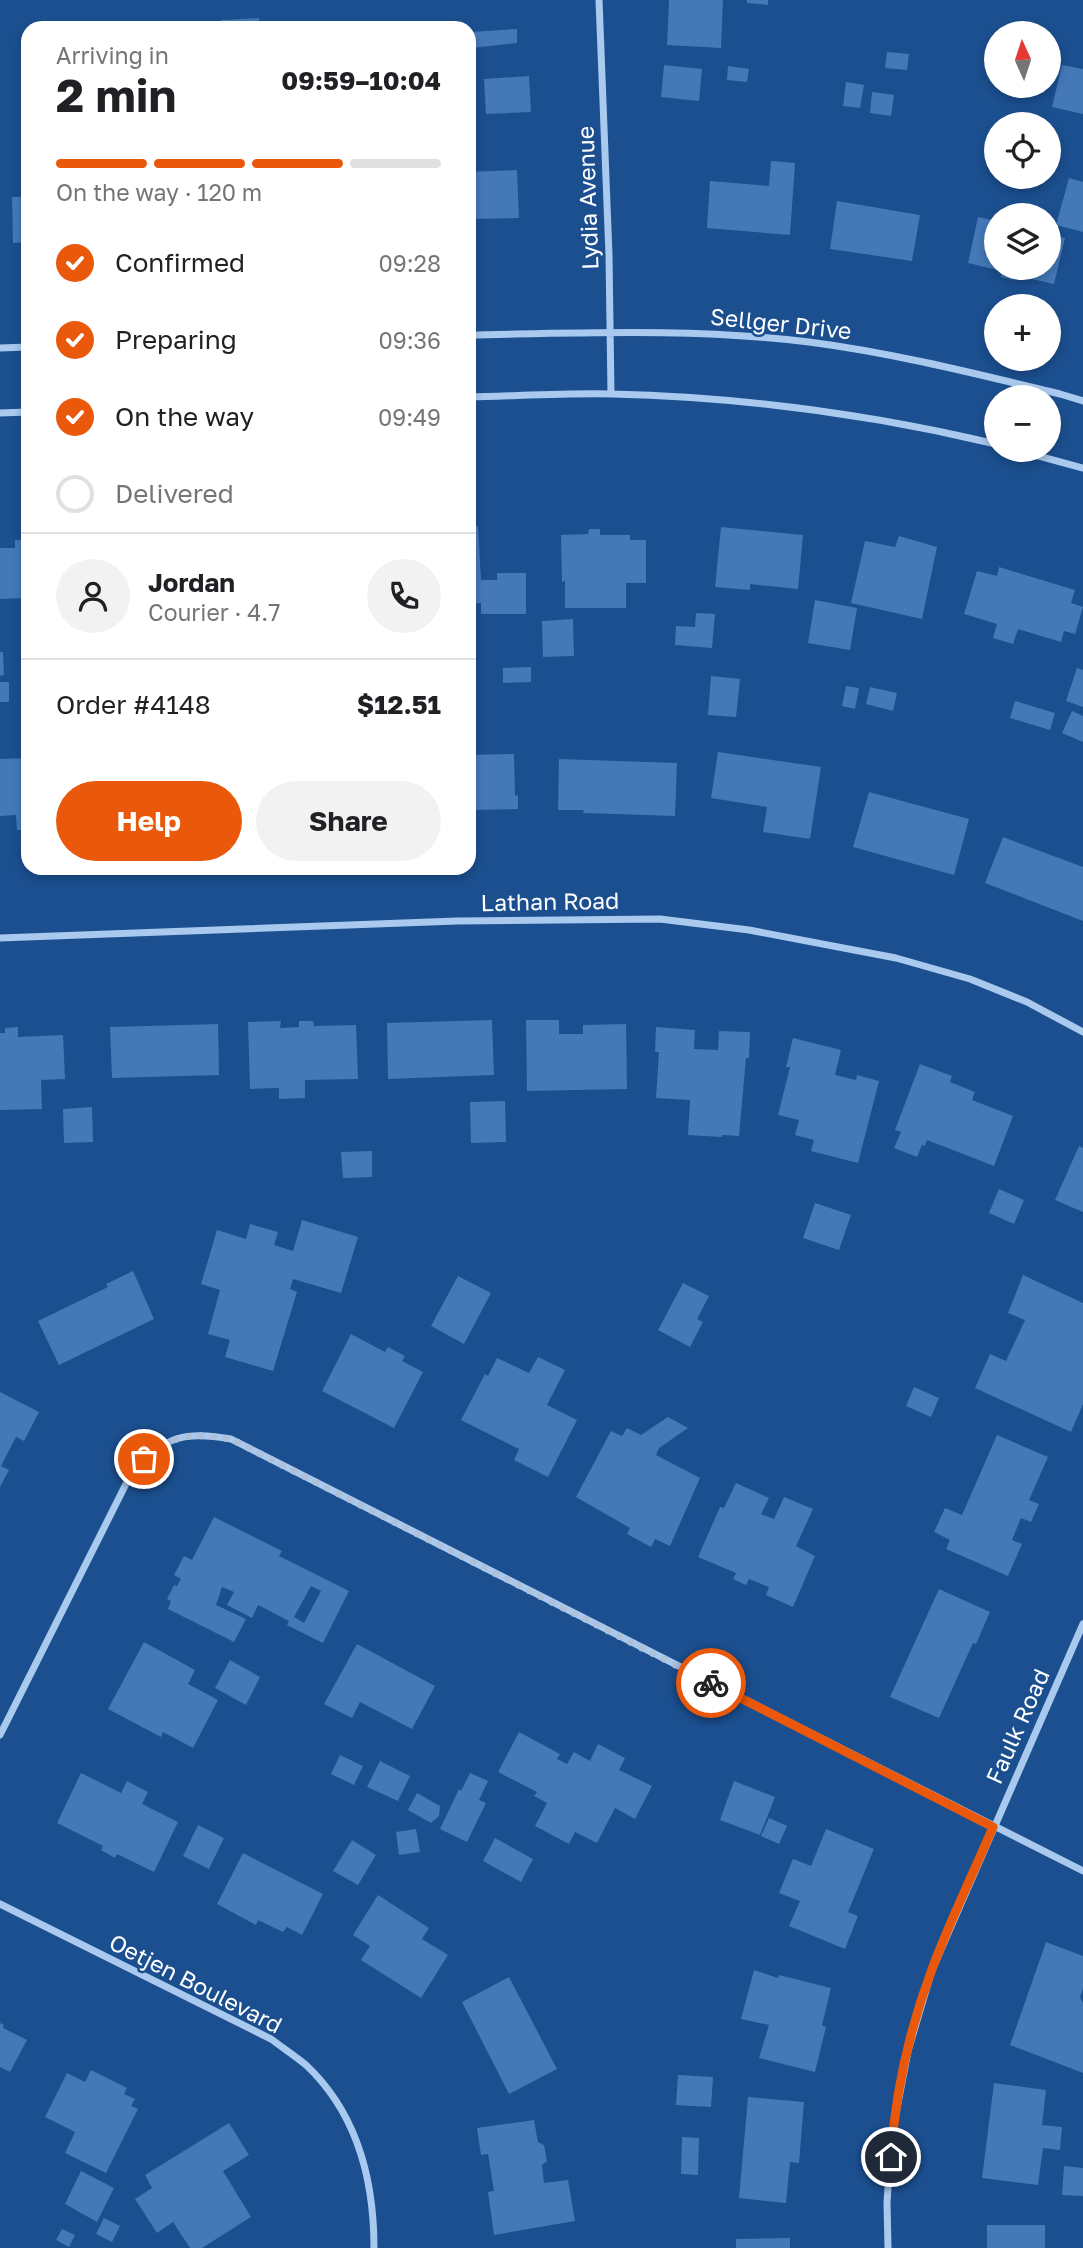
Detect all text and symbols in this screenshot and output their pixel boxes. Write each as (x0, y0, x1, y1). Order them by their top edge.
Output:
north arrow (984, 21, 1060, 98)
map controls (984, 21, 1061, 462)
text: Arriving in (56, 41, 169, 69)
text: 09:59–10:04 (281, 65, 441, 96)
text: 2 min (56, 67, 176, 122)
button: locate (984, 112, 1061, 189)
street label: Lydia Avenue (570, 126, 604, 270)
text: On the way · 120 m (56, 178, 262, 206)
button: layers (984, 203, 1061, 280)
icon: check (56, 244, 94, 282)
text: Confirmed (115, 247, 245, 278)
text: 09:28 (379, 249, 441, 277)
button: + (984, 294, 1061, 371)
street label: Sellger Drive (709, 302, 853, 344)
icon: check (56, 321, 94, 359)
text: Preparing (115, 324, 237, 355)
text: 09:36 (379, 326, 441, 354)
button: − (984, 385, 1061, 462)
icon: check (56, 398, 94, 436)
text: On the way (115, 401, 254, 432)
text: 09:49 (378, 403, 441, 431)
text: Delivered (115, 478, 234, 509)
button: person (56, 559, 130, 633)
button: phone (367, 559, 441, 633)
text: Jordan (148, 567, 235, 598)
text: Courier · 4.7 (148, 598, 280, 626)
text: Order #4148 (56, 689, 211, 720)
text: $12.51 (357, 689, 441, 720)
button: Help (56, 781, 242, 861)
button: Share (256, 781, 441, 861)
street label: Lathan Road (480, 886, 620, 916)
pin (114, 1429, 174, 1489)
icon: bag (125, 1440, 163, 1478)
courier (676, 1648, 746, 1718)
icon: bike (692, 1664, 730, 1702)
street label: Faulk Road (979, 1664, 1055, 1788)
street label: Oetjen Boulevard (105, 1927, 287, 2039)
pin (861, 2127, 921, 2187)
icon: home (872, 2138, 910, 2176)

